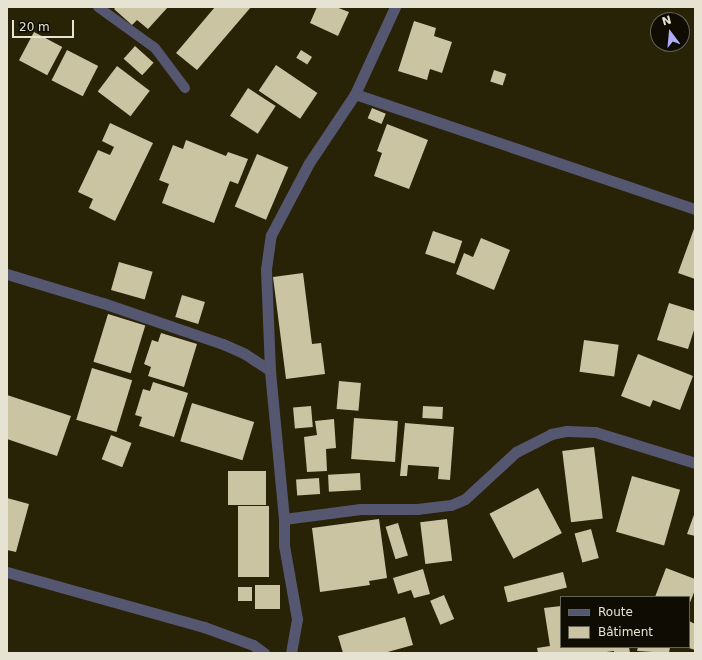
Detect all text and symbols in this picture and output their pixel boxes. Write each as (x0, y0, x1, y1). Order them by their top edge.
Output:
scale bar (14, 12, 76, 38)
north arrow (650, 12, 690, 52)
text: N (661, 13, 673, 28)
text: 20 m (19, 20, 50, 34)
legend (560, 596, 690, 648)
text: Route (598, 605, 633, 619)
text: Bâtiment (598, 625, 653, 639)

